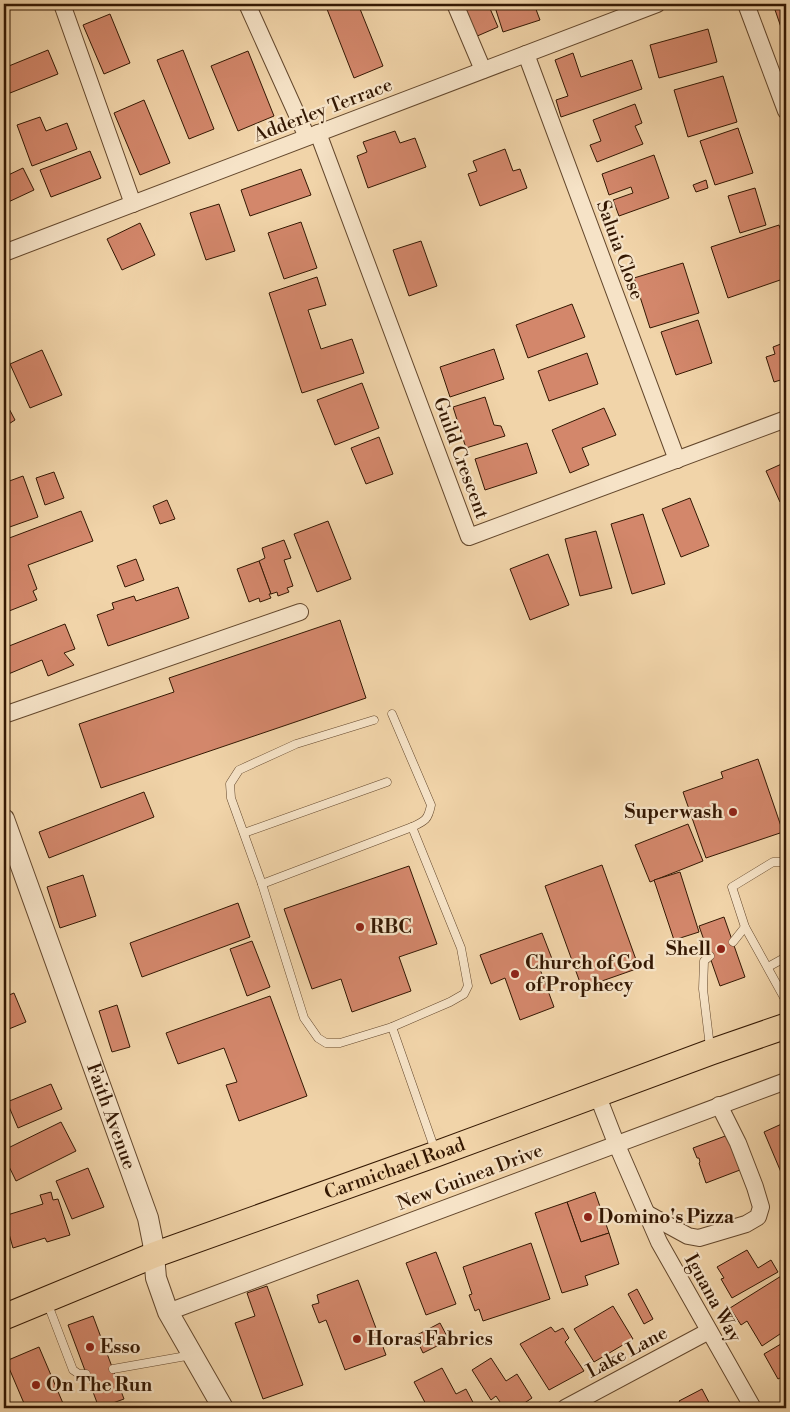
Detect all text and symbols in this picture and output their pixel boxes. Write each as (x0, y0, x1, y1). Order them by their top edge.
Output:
street label: Adderley Terrace (249, 72, 396, 148)
street label: Saluia Close (591, 197, 649, 303)
street label: Guild Crescent (428, 394, 494, 522)
place label: Superwash (625, 800, 723, 824)
marker: Superwash (727, 806, 739, 818)
place label: RBC (370, 915, 412, 939)
marker: RBC (354, 921, 366, 933)
place label: Shell (666, 937, 711, 961)
marker: Shell (715, 943, 727, 955)
place label: Church of God of Prophecy (525, 951, 655, 997)
marker: Church of God of Prophecy (509, 968, 521, 980)
street label: Faith Avenue (81, 1060, 142, 1173)
street label: Carmichael Road (321, 1132, 469, 1205)
street label: New Guinea Drive (394, 1138, 546, 1216)
place label: Domino's Pizza (598, 1205, 735, 1229)
marker: Domino's Pizza (582, 1211, 594, 1223)
street label: Iguana Way (679, 1250, 747, 1347)
street label: Lake Lane (582, 1321, 672, 1383)
place label: Horas Fabrics (367, 1327, 493, 1351)
marker: Horas Fabrics (351, 1333, 363, 1345)
place label: Esso (100, 1335, 141, 1359)
marker: Esso (84, 1341, 96, 1353)
place label: On The Run (46, 1373, 153, 1397)
marker: On The Run (30, 1379, 42, 1391)

